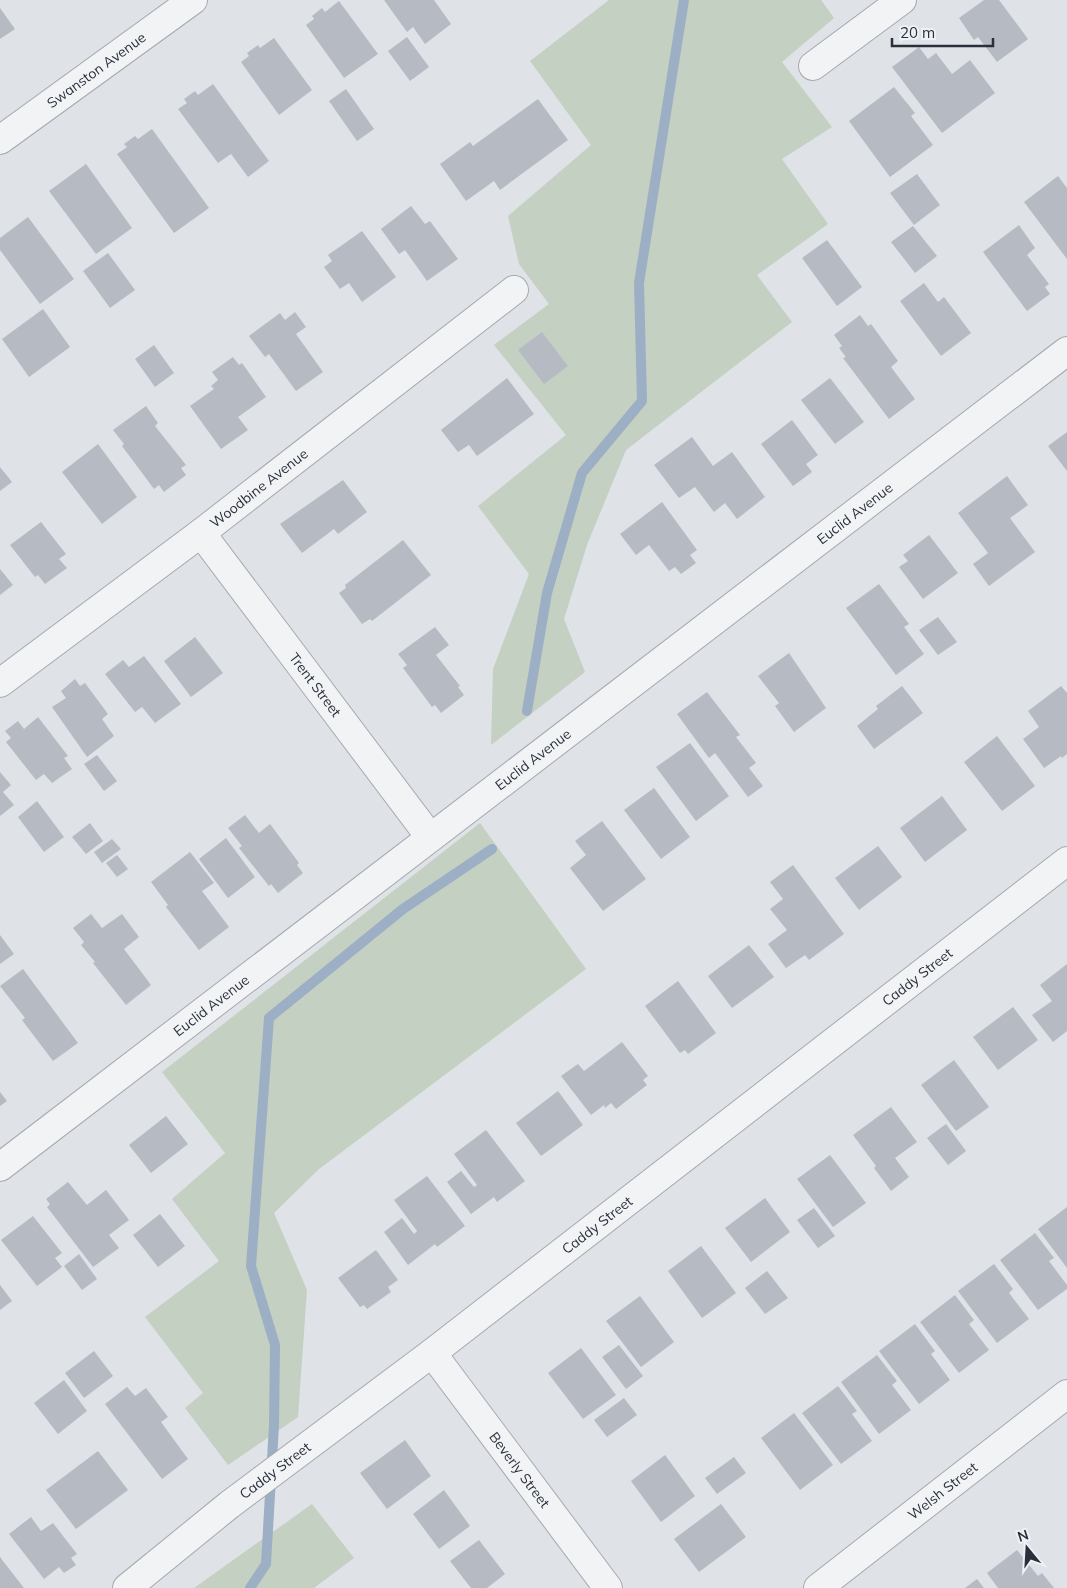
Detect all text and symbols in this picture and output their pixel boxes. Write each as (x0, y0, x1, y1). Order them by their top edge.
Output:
scale bar (892, 15, 993, 47)
text: 20 m (900, 23, 935, 42)
street label: Swanston Avenue (43, 28, 149, 112)
street label: Woodbine Avenue (206, 444, 311, 532)
street label: Euclid Avenue (813, 479, 896, 548)
street label: Trent Street (285, 649, 345, 720)
street label: Euclid Avenue (491, 725, 575, 794)
street label: Caddy Street (878, 944, 956, 1010)
street label: Euclid Avenue (170, 971, 253, 1040)
street label: Caddy Street (558, 1192, 636, 1258)
street label: Beverly Street (485, 1428, 554, 1511)
street label: Caddy Street (236, 1438, 314, 1503)
street label: Welsh Street (904, 1458, 981, 1524)
north arrow (1002, 1523, 1052, 1573)
text: N (1015, 1525, 1031, 1546)

